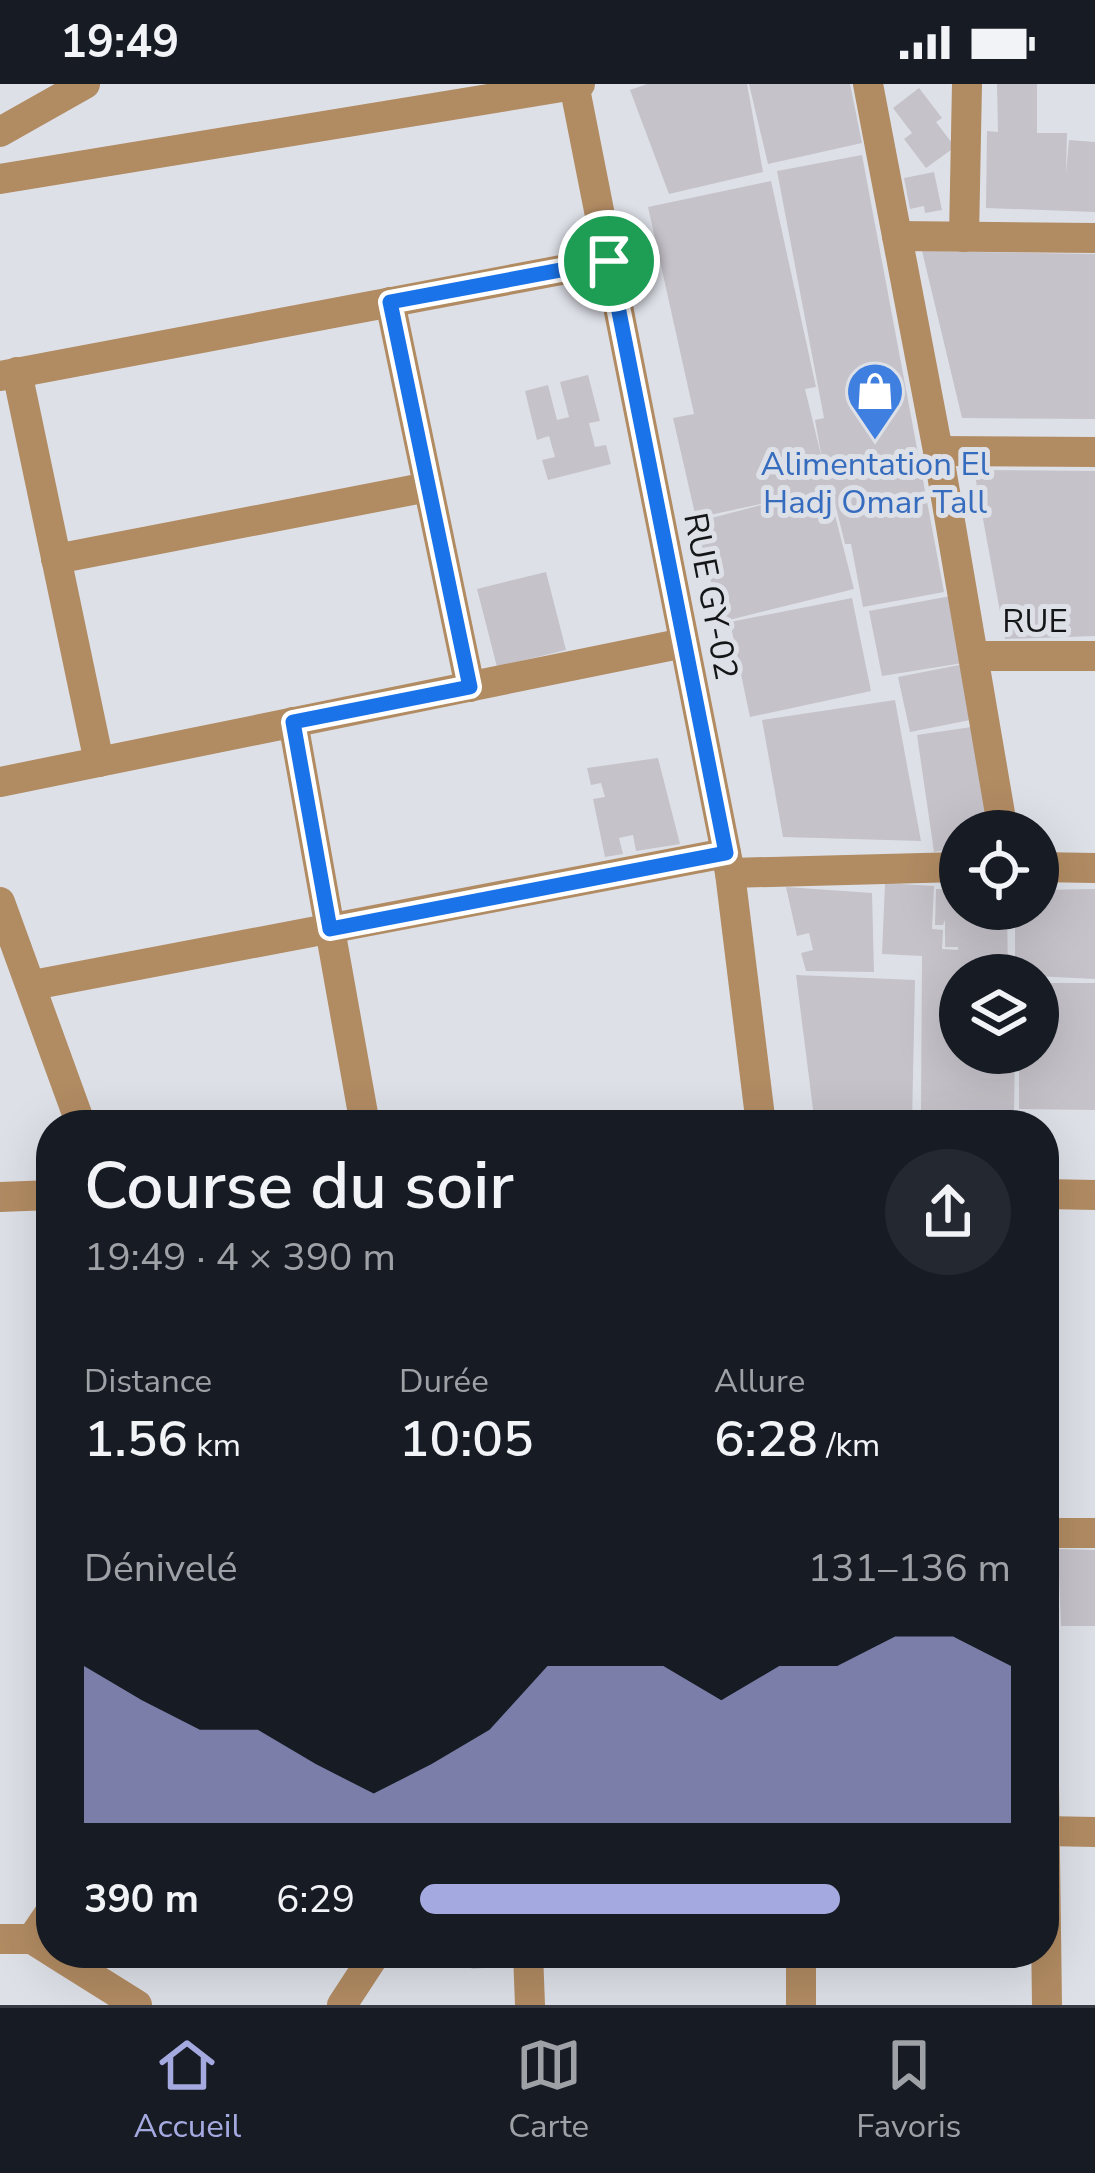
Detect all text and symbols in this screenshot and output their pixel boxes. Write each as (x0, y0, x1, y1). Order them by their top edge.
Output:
text: 19:49 (60, 12, 179, 73)
pin (558, 210, 660, 312)
icon: arrive (576, 228, 642, 294)
shop icon: Alimentation El Hadj Omar Tall (844, 360, 906, 442)
place label: Alimentation El Hadj Omar Tall (761, 442, 990, 525)
street label: RUE GY-02 (672, 509, 749, 683)
street label: RUE (1002, 599, 1068, 644)
map controls (939, 810, 1059, 1074)
button: locate (939, 810, 1059, 930)
button: layers (939, 954, 1059, 1074)
text: Course du soir (84, 1141, 514, 1231)
button: share (885, 1149, 1011, 1275)
text: 19:49 · 4 × 390 m (84, 1231, 396, 1284)
text: Distance (84, 1359, 212, 1404)
text: Durée (399, 1359, 489, 1404)
text: Allure (714, 1359, 805, 1404)
text: 1.56 (84, 1404, 188, 1474)
text: 10:05 (399, 1404, 534, 1474)
text: 6:28 (714, 1404, 818, 1474)
text: km (188, 1423, 241, 1468)
text: /km (818, 1423, 880, 1468)
text: Dénivelé (84, 1542, 238, 1595)
text: 131–136 m (808, 1542, 1011, 1595)
text: 390 m (84, 1873, 199, 1926)
text: 6:29 (276, 1873, 355, 1926)
tab: Accueil (134, 2032, 241, 2149)
tab: Carte (508, 2032, 589, 2149)
tab: Favoris (856, 2032, 961, 2149)

